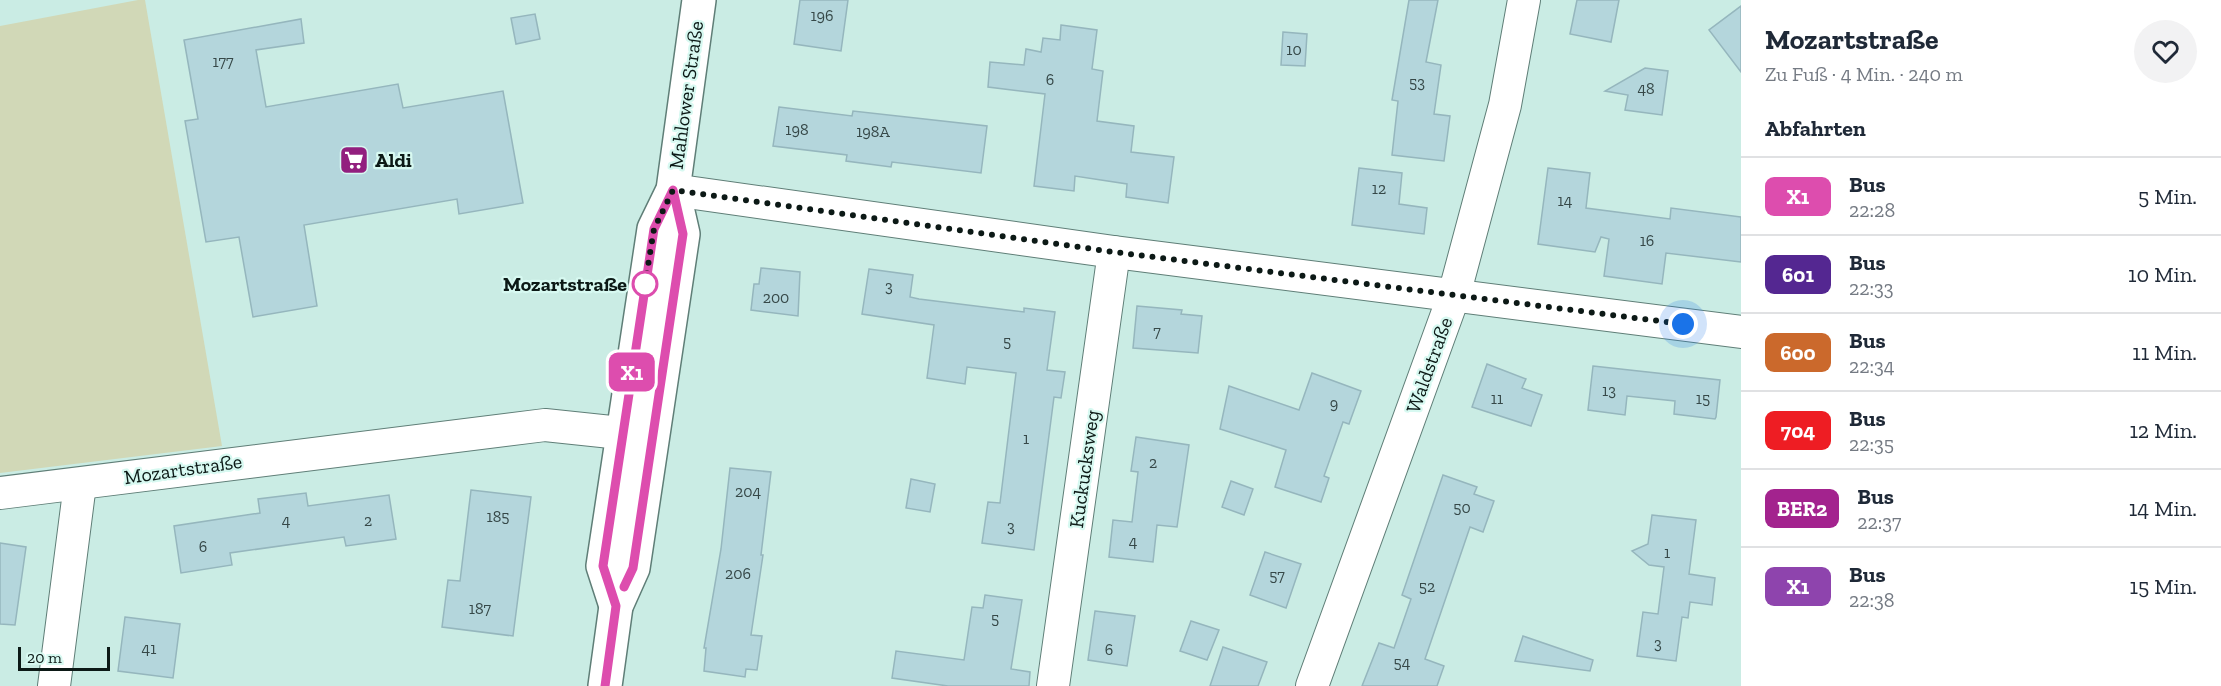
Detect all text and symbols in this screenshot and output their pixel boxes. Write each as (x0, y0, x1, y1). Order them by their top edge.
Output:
house number: 196 (810, 6, 834, 25)
street label: Mahlower Straße (664, 19, 708, 171)
button: heart (2134, 20, 2197, 83)
text: Mozartstraße (1765, 23, 1939, 56)
house number: 10 (1286, 40, 1302, 59)
house number: 177 (213, 52, 234, 71)
text: Zu Fuß · 4 Min. · 240 m (1765, 62, 1963, 86)
house number: 6 (1046, 70, 1054, 89)
house number: 53 (1409, 73, 1425, 92)
house number: 48 (1637, 79, 1655, 98)
text: Abfahrten (1765, 115, 1866, 142)
house number: 198 (785, 120, 809, 139)
house number: 198A (856, 122, 890, 141)
supermarket icon: Aldi (338, 144, 370, 176)
place label: Aldi (375, 148, 412, 172)
text: Bus (1849, 171, 1886, 198)
house number: 12 (1372, 179, 1386, 198)
text: 5 Min. (2138, 183, 2197, 210)
text: X1 (1787, 184, 1809, 209)
house number: 14 (1558, 191, 1573, 210)
text: 22:28 (1849, 198, 1895, 222)
house number: 16 (1640, 231, 1654, 250)
text: Bus (1849, 249, 1886, 276)
text: 10 Min. (2128, 261, 2197, 288)
text: 601 (1782, 262, 1814, 287)
marker: Mozartstraße (632, 271, 658, 297)
place label: Mozartstraße (503, 272, 627, 296)
text: 22:33 (1849, 276, 1894, 300)
house number: 3 (885, 277, 893, 296)
house number: 200 (763, 288, 789, 307)
your location (1668, 309, 1698, 339)
street label: Waldstraße (1401, 314, 1457, 416)
house number: 7 (1153, 322, 1161, 341)
text: Bus (1849, 327, 1886, 354)
house number: 5 (1003, 332, 1011, 351)
text: 11 Min. (2132, 339, 2197, 366)
text: 600 (1780, 340, 1816, 365)
line badge: X1 (605, 352, 659, 392)
text: 22:34 (1849, 354, 1895, 378)
text: X1 (621, 360, 643, 385)
house number: 13 (1602, 381, 1616, 400)
house number: 11 (1491, 389, 1503, 408)
house number: 15 (1696, 389, 1710, 408)
house number: 9 (1330, 394, 1338, 413)
text: Bus (1849, 405, 1886, 432)
street label: Kuckucksweg (1064, 409, 1104, 529)
text: 12 Min. (2129, 417, 2197, 444)
text: 704 (1781, 418, 1815, 443)
house number: 1 (1023, 429, 1029, 448)
text: 22:35 (1849, 432, 1894, 456)
street label: Mozartstraße (122, 449, 244, 489)
house number: 2 (1149, 453, 1157, 472)
house number: 204 (735, 482, 761, 501)
text: Bus (1857, 483, 1894, 510)
text: 14 Min. (2129, 495, 2197, 522)
text: BER2 (1777, 496, 1827, 521)
house number: 50 (1453, 498, 1471, 517)
house number: 185 (487, 507, 509, 526)
text: 22:37 (1857, 510, 1901, 534)
house number: 4 (282, 511, 291, 530)
house number: 2 (364, 511, 372, 530)
house number: 3 (1007, 517, 1015, 536)
house number: 4 (1129, 532, 1138, 551)
house number: 6 (199, 537, 207, 556)
house number: 1 (1664, 543, 1670, 562)
text: Bus (1849, 561, 1886, 588)
house number: 206 (725, 564, 751, 583)
house number: 57 (1269, 566, 1285, 585)
text: 15 Min. (2129, 573, 2197, 600)
text: X1 (1787, 574, 1809, 599)
house number: 52 (1419, 577, 1435, 596)
text: 22:38 (1849, 588, 1895, 612)
house number: 187 (469, 599, 492, 618)
house number: 5 (991, 609, 999, 628)
house number: 3 (1654, 634, 1662, 653)
house number: 41 (142, 639, 156, 658)
house number: 6 (1105, 640, 1113, 659)
scale bar (18, 644, 110, 672)
text: 20 m (27, 648, 62, 667)
house number: 54 (1394, 653, 1411, 672)

